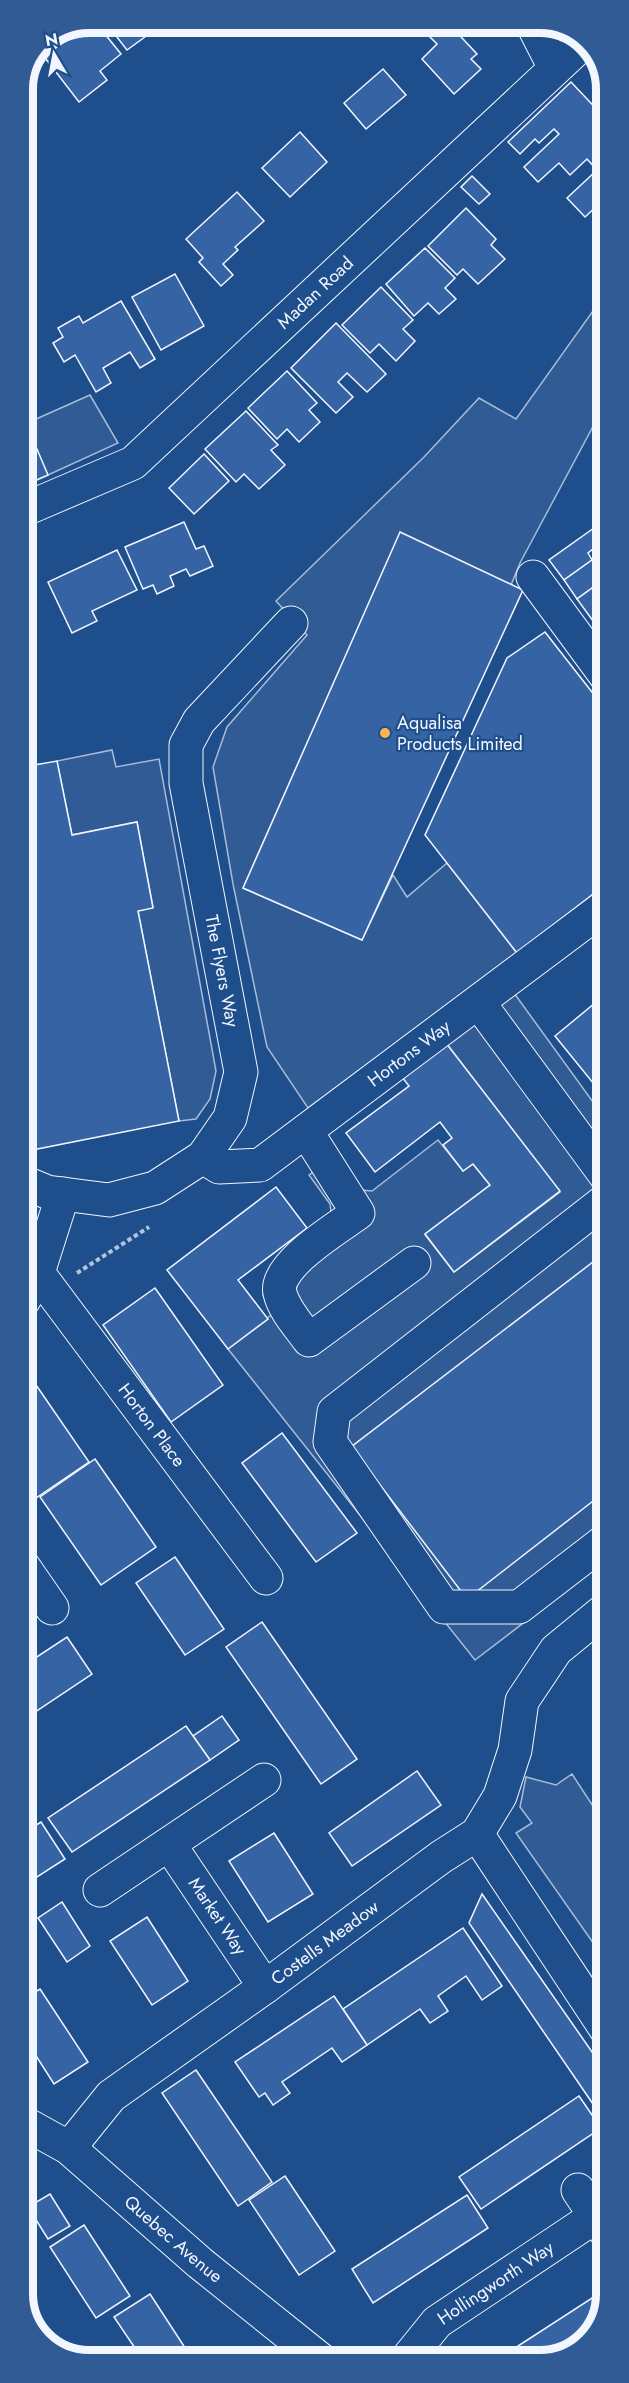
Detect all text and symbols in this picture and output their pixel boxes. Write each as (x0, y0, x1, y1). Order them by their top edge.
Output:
north arrow (24, 24, 84, 84)
text: N (43, 27, 60, 52)
street label: Madan Road (271, 251, 359, 335)
place label: Aqualisa Products Limited (397, 710, 523, 757)
marker: Aqualisa Products Limited (378, 726, 392, 740)
street label: The Flyers Way (198, 913, 246, 1029)
street label: Hortons Way (362, 1014, 456, 1093)
street label: Horton Place (112, 1378, 192, 1472)
street label: Market Way (182, 1872, 253, 1960)
street label: Costells Meadow (265, 1894, 385, 1991)
street label: Quebec Avenue (118, 2189, 228, 2289)
street label: Hollingworth Way (432, 2235, 559, 2331)

